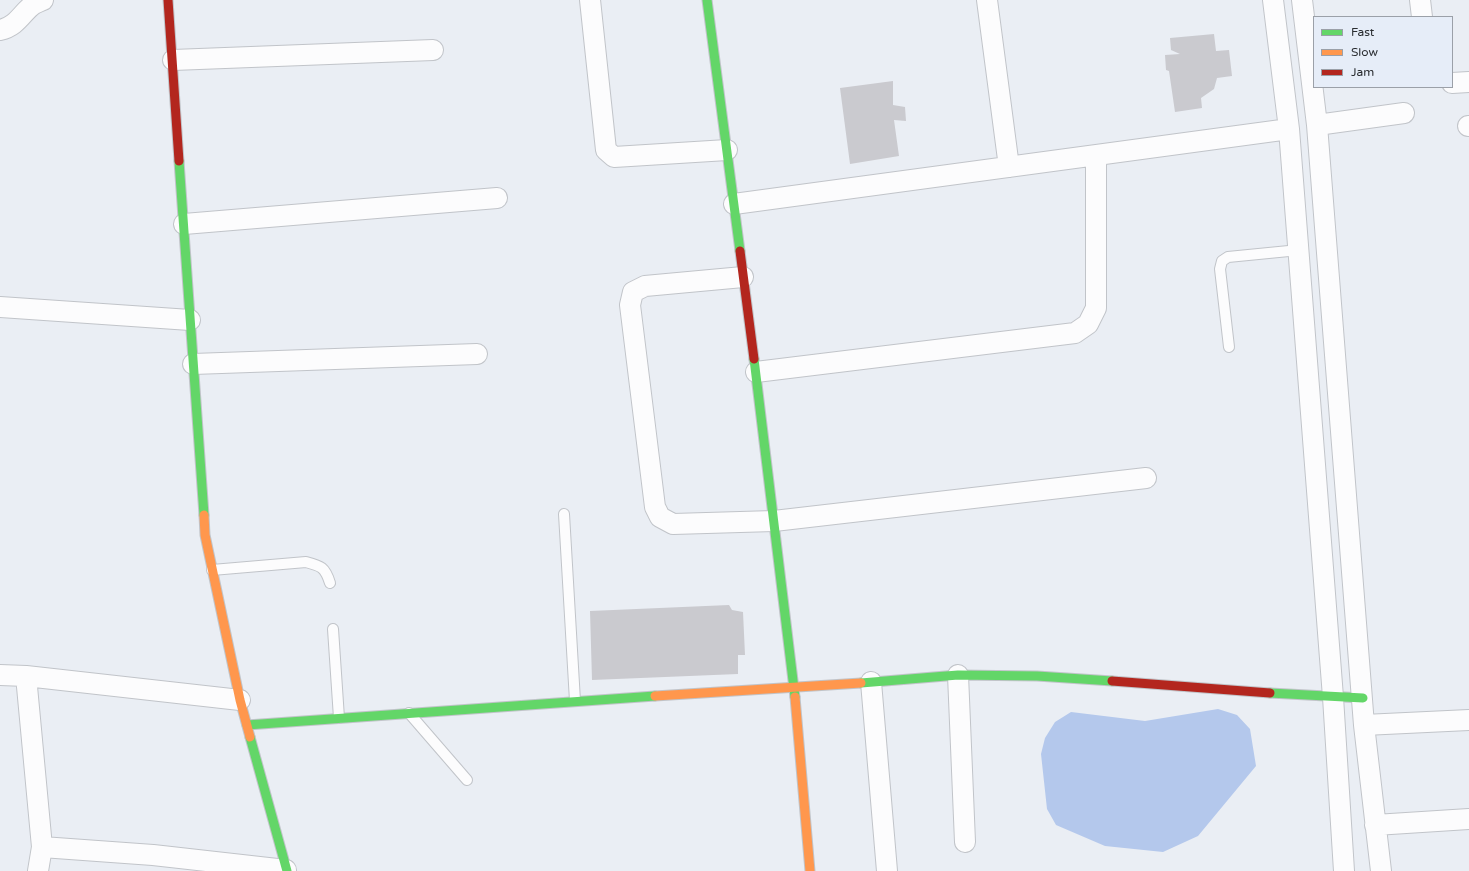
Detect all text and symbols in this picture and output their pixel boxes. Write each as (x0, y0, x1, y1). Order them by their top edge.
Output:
legend (1313, 16, 1453, 88)
text: Fast (1351, 25, 1374, 39)
text: Slow (1351, 45, 1378, 59)
text: Jam (1351, 65, 1374, 79)

